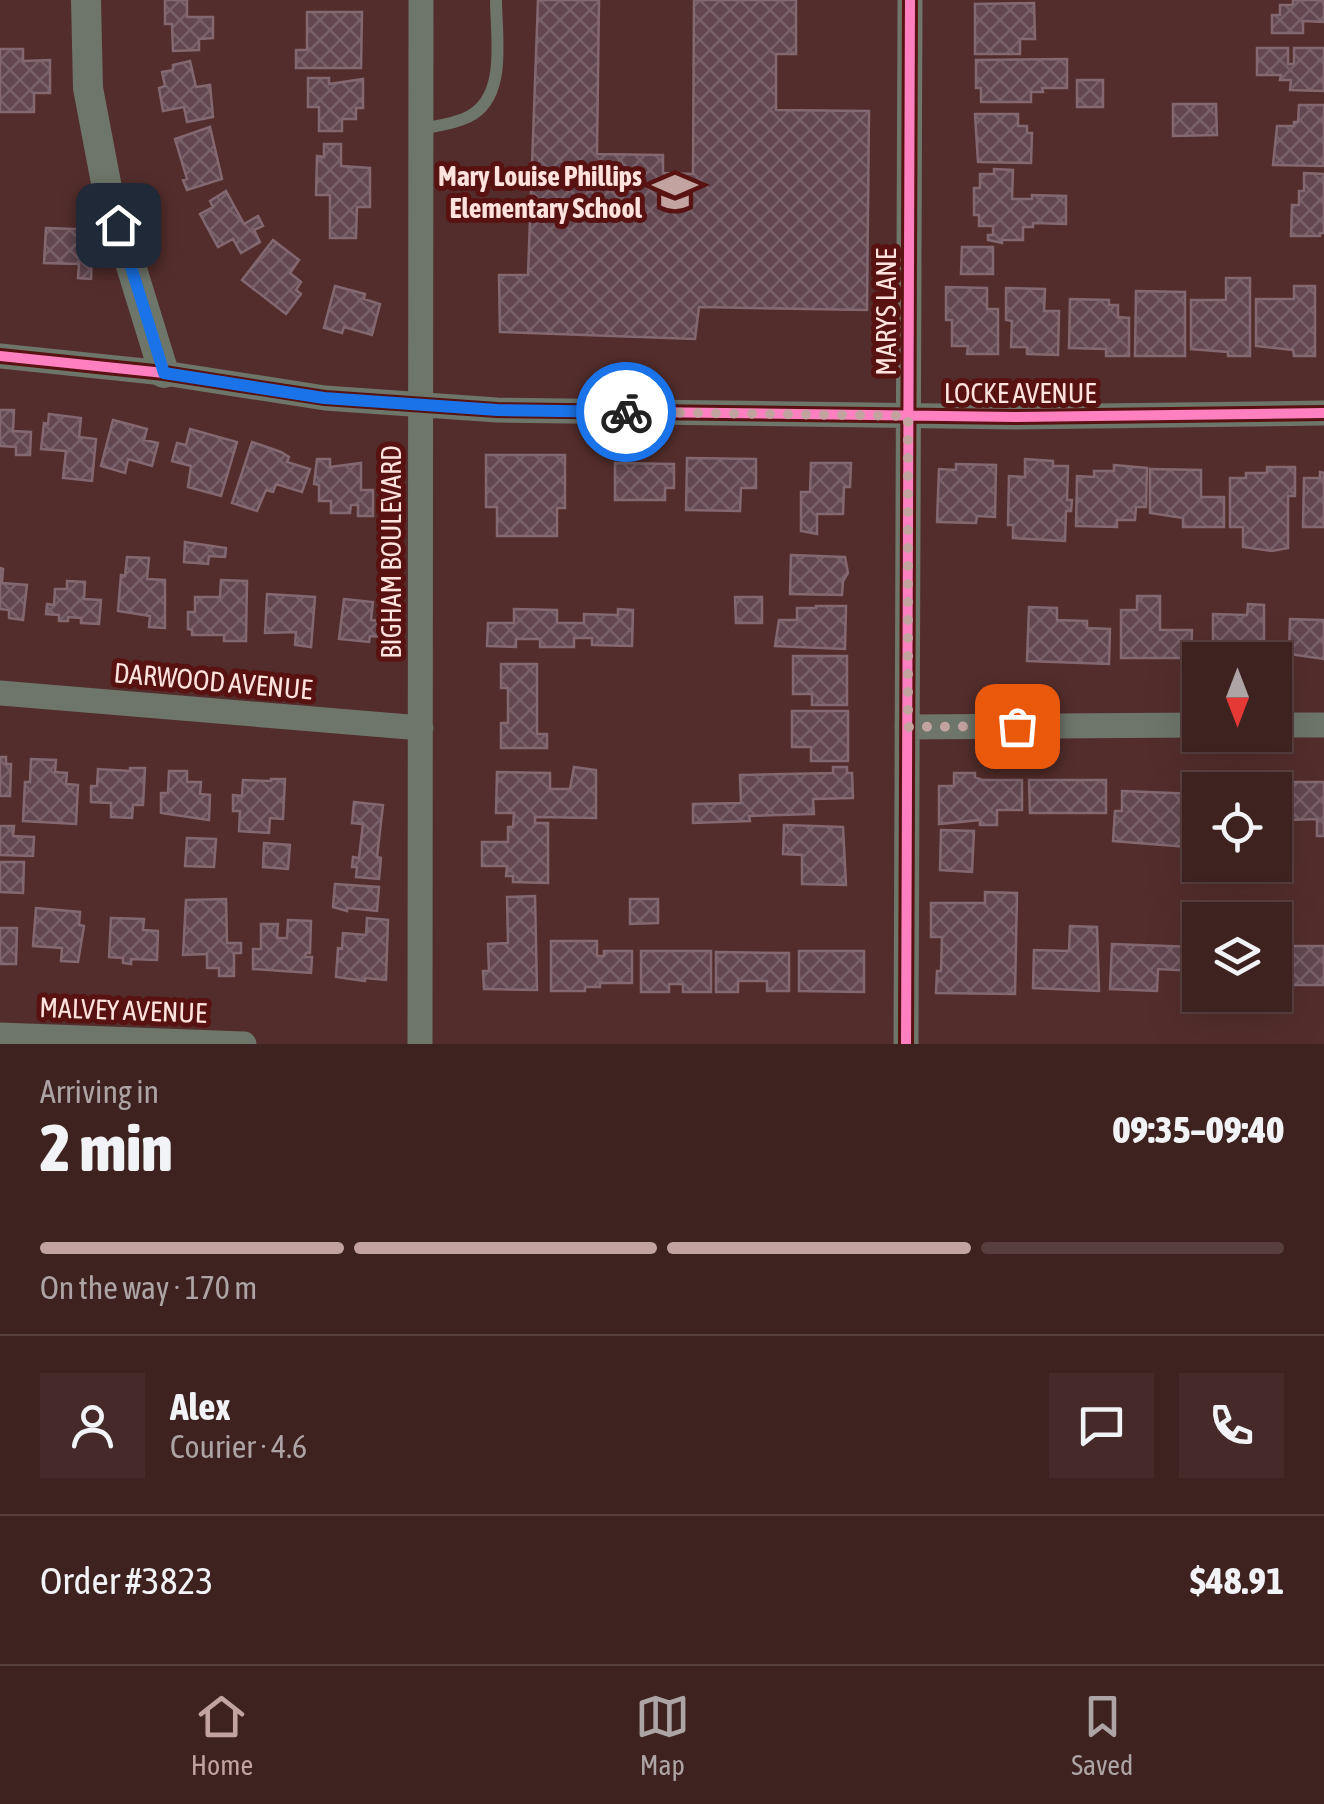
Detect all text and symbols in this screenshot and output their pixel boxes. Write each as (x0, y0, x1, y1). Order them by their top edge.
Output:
place label: Mary Louise Phillips Elementary School (438, 160, 643, 224)
school or university icon: Mary Louise Phillips Elementary School (651, 168, 699, 216)
pin (76, 183, 161, 268)
icon: home (91, 198, 146, 253)
street label: MARYS LANE (870, 248, 902, 376)
courier (576, 362, 676, 462)
street label: LOCKE AVENUE (944, 377, 1096, 409)
icon: bike (599, 385, 654, 440)
street label: BIGHAM BOULEVARD (375, 445, 407, 659)
north arrow (1182, 642, 1292, 752)
map controls (1182, 642, 1292, 1012)
street label: DARWOOD AVENUE (112, 656, 314, 706)
pin (975, 684, 1060, 769)
icon: bag (990, 699, 1045, 754)
button: locate (1182, 772, 1292, 882)
button: layers (1182, 902, 1292, 1012)
street label: MALVEY AVENUE (39, 991, 207, 1029)
text: Arriving in (40, 1073, 159, 1110)
text: 09:35–09:40 (1112, 1108, 1284, 1151)
text: 2 min (40, 1110, 173, 1185)
text: On the way · 170 m (40, 1269, 257, 1306)
button: person (40, 1373, 145, 1478)
button: chat (1049, 1373, 1154, 1478)
button: phone (1179, 1373, 1284, 1478)
text: Alex (170, 1385, 231, 1428)
text: Courier · 4.6 (170, 1428, 307, 1465)
text: Order #3823 (40, 1559, 213, 1602)
text: $48.91 (1190, 1559, 1284, 1602)
tab: Home (191, 1689, 253, 1781)
tab: Map (635, 1689, 690, 1781)
tab: Saved (1071, 1689, 1133, 1781)

